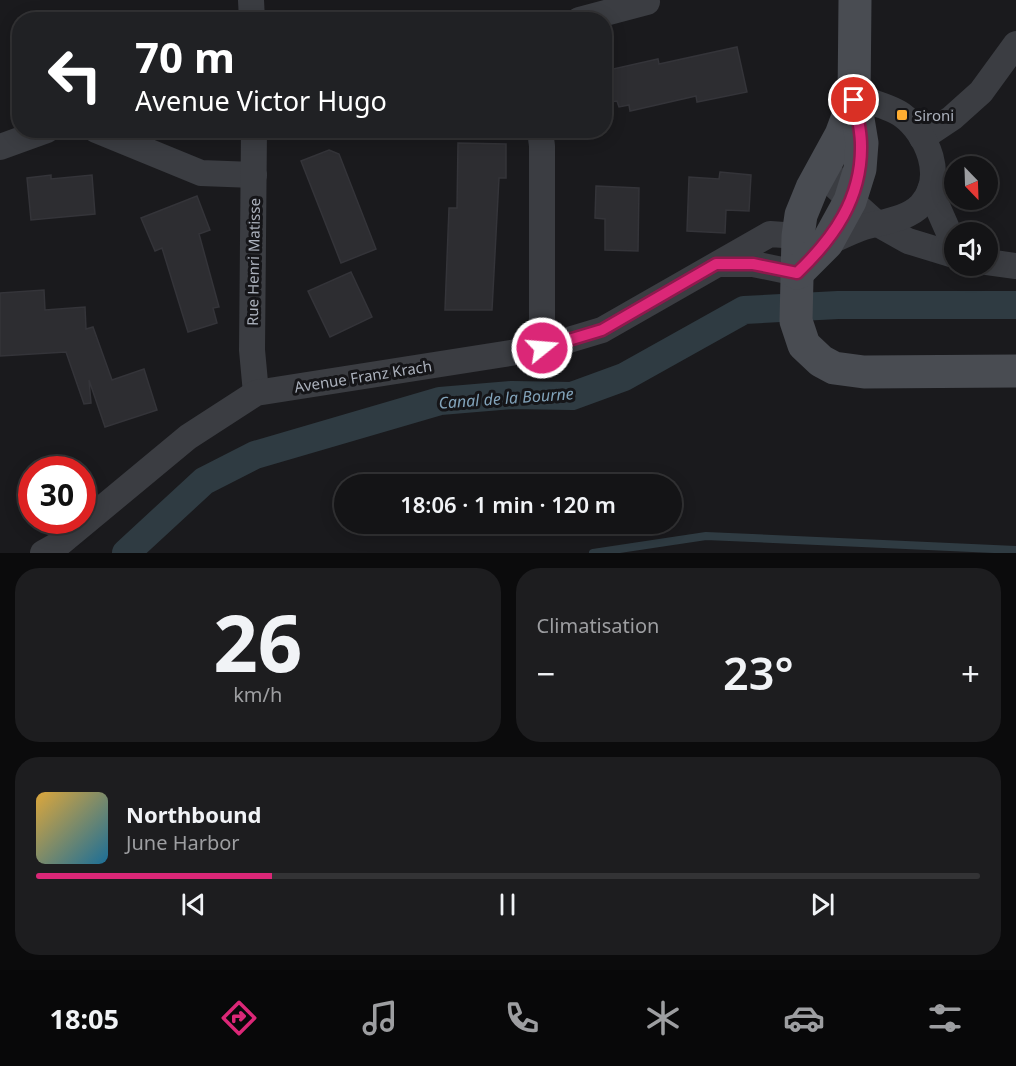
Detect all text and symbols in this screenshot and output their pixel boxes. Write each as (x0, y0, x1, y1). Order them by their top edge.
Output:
text: 70 m (135, 28, 235, 85)
icon: left (36, 36, 114, 114)
pin (828, 74, 879, 125)
text: Avenue Victor Hugo (135, 82, 387, 119)
icon: arrive (837, 83, 870, 116)
place label: Sironi (914, 105, 954, 125)
marker: Sironi (895, 108, 909, 122)
north arrow (944, 156, 998, 210)
map controls (944, 156, 998, 276)
street label: Rue Henri Matisse (242, 198, 264, 326)
button: sound (944, 222, 998, 276)
position arrow (510, 316, 574, 380)
street label: Avenue Franz Krach (293, 355, 433, 397)
water label: Canal de la Bourne (438, 382, 574, 414)
speed limit sign: 30 (18, 456, 96, 534)
text: 18:06 · 1 min · 120 m (400, 489, 616, 519)
text: 26 (213, 589, 302, 695)
text: Climatisation (537, 612, 659, 639)
text: 23° (723, 642, 794, 703)
text: − (537, 651, 555, 696)
text: + (961, 651, 980, 696)
text: km/h (233, 681, 282, 708)
text: Northbound (126, 799, 261, 829)
text: June Harbor (126, 829, 240, 856)
icon: previous (177, 888, 210, 921)
icon: pause (491, 888, 524, 921)
icon: next (806, 888, 839, 921)
icon: directions (218, 997, 260, 1039)
icon: music (359, 997, 401, 1039)
icon: phone (501, 997, 543, 1039)
icon: climate (642, 997, 684, 1039)
icon: car (783, 997, 825, 1039)
icon: filters (924, 997, 966, 1039)
text: 18:05 (50, 1000, 119, 1037)

